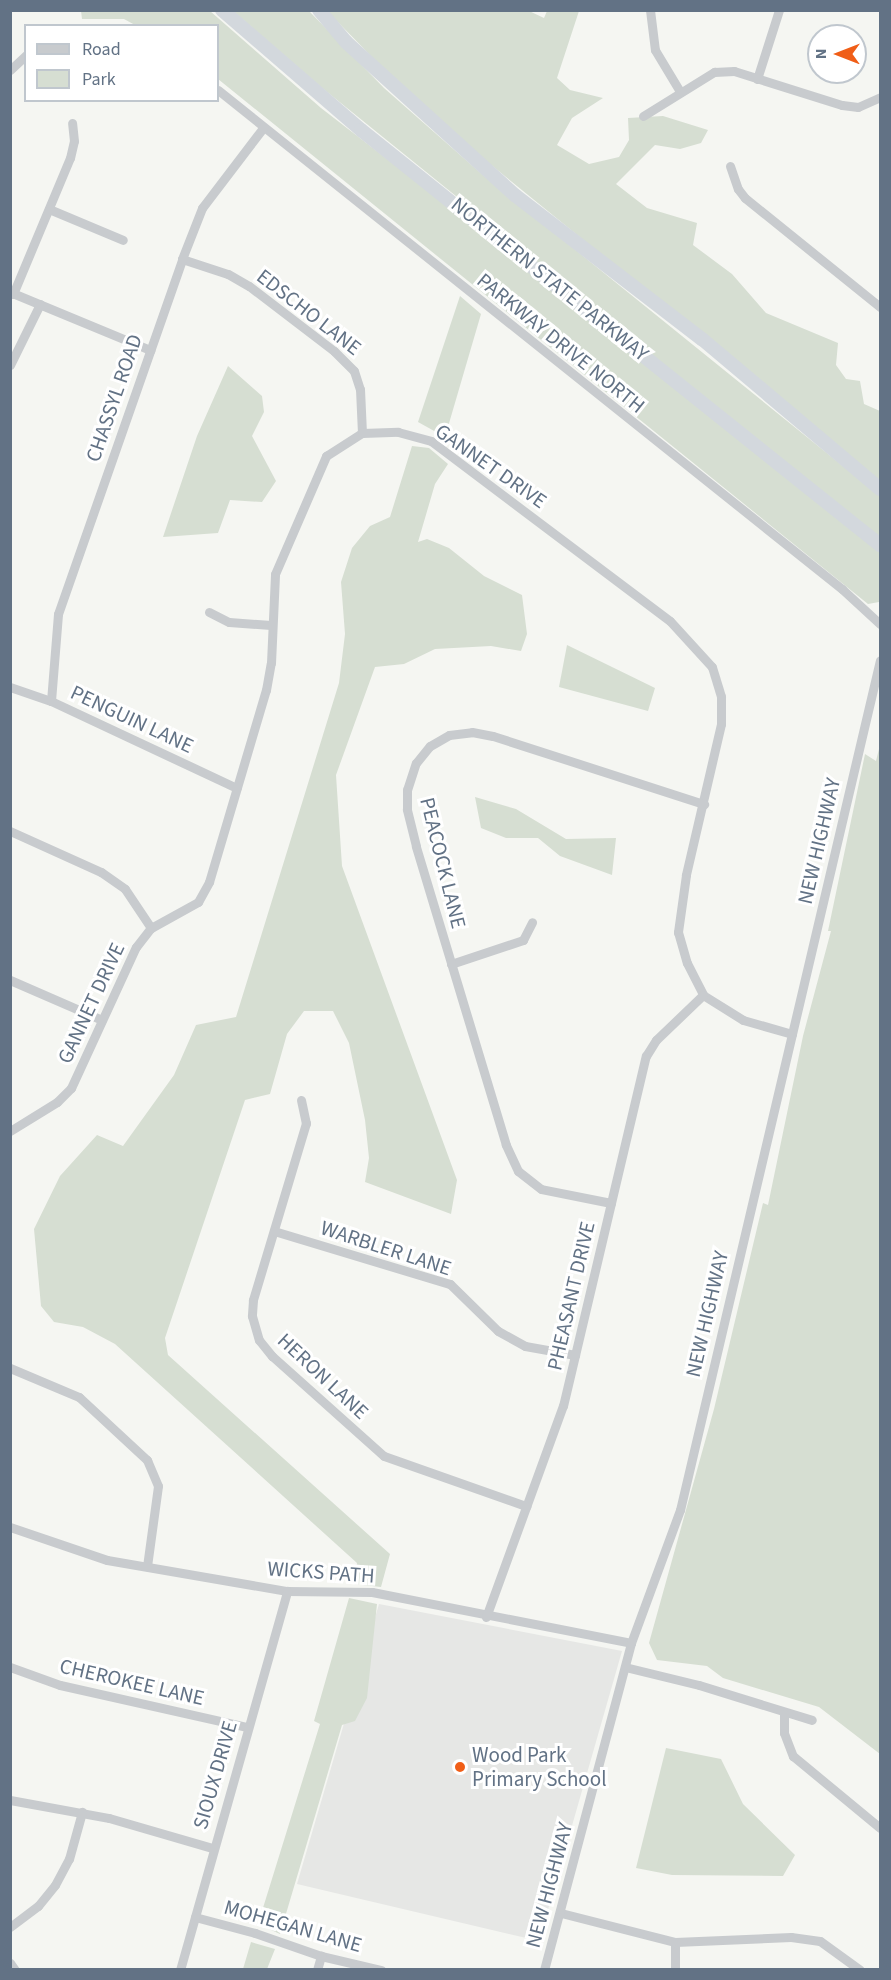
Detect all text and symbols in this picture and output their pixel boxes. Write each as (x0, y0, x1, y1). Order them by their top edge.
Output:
legend (24, 24, 219, 102)
north arrow (807, 24, 867, 84)
text: Road (82, 37, 121, 62)
text: N (810, 49, 832, 59)
text: Park (82, 67, 116, 92)
street label: NORTHERN STATE PARKWAY (446, 192, 654, 366)
street label: EDSCHO LANE (252, 263, 366, 361)
street label: PARKWAY DRIVE NORTH (472, 268, 650, 418)
street label: CHASSYL ROAD (80, 331, 148, 465)
street label: GANNET DRIVE (430, 418, 552, 514)
street label: PENGUIN LANE (67, 680, 197, 758)
street label: NEW HIGHWAY (792, 775, 846, 907)
street label: PEACOCK LANE (415, 795, 471, 931)
street label: GANNET DRIVE (52, 939, 130, 1067)
street label: WARBLER LANE (317, 1215, 455, 1281)
street label: PHEASANT DRIVE (542, 1219, 600, 1373)
street label: NEW HIGHWAY (680, 1248, 734, 1380)
street label: HERON LANE (272, 1328, 374, 1424)
street label: WICKS PATH (266, 1556, 376, 1588)
street label: CHEROKEE LANE (57, 1653, 207, 1711)
street label: SIOUX DRIVE (188, 1718, 242, 1832)
place label: Wood Park Primary School (472, 1742, 606, 1792)
marker: Wood Park Primary School (453, 1760, 467, 1774)
street label: NEW HIGHWAY (520, 1820, 578, 1950)
street label: MOHEGAN LANE (221, 1894, 365, 1958)

